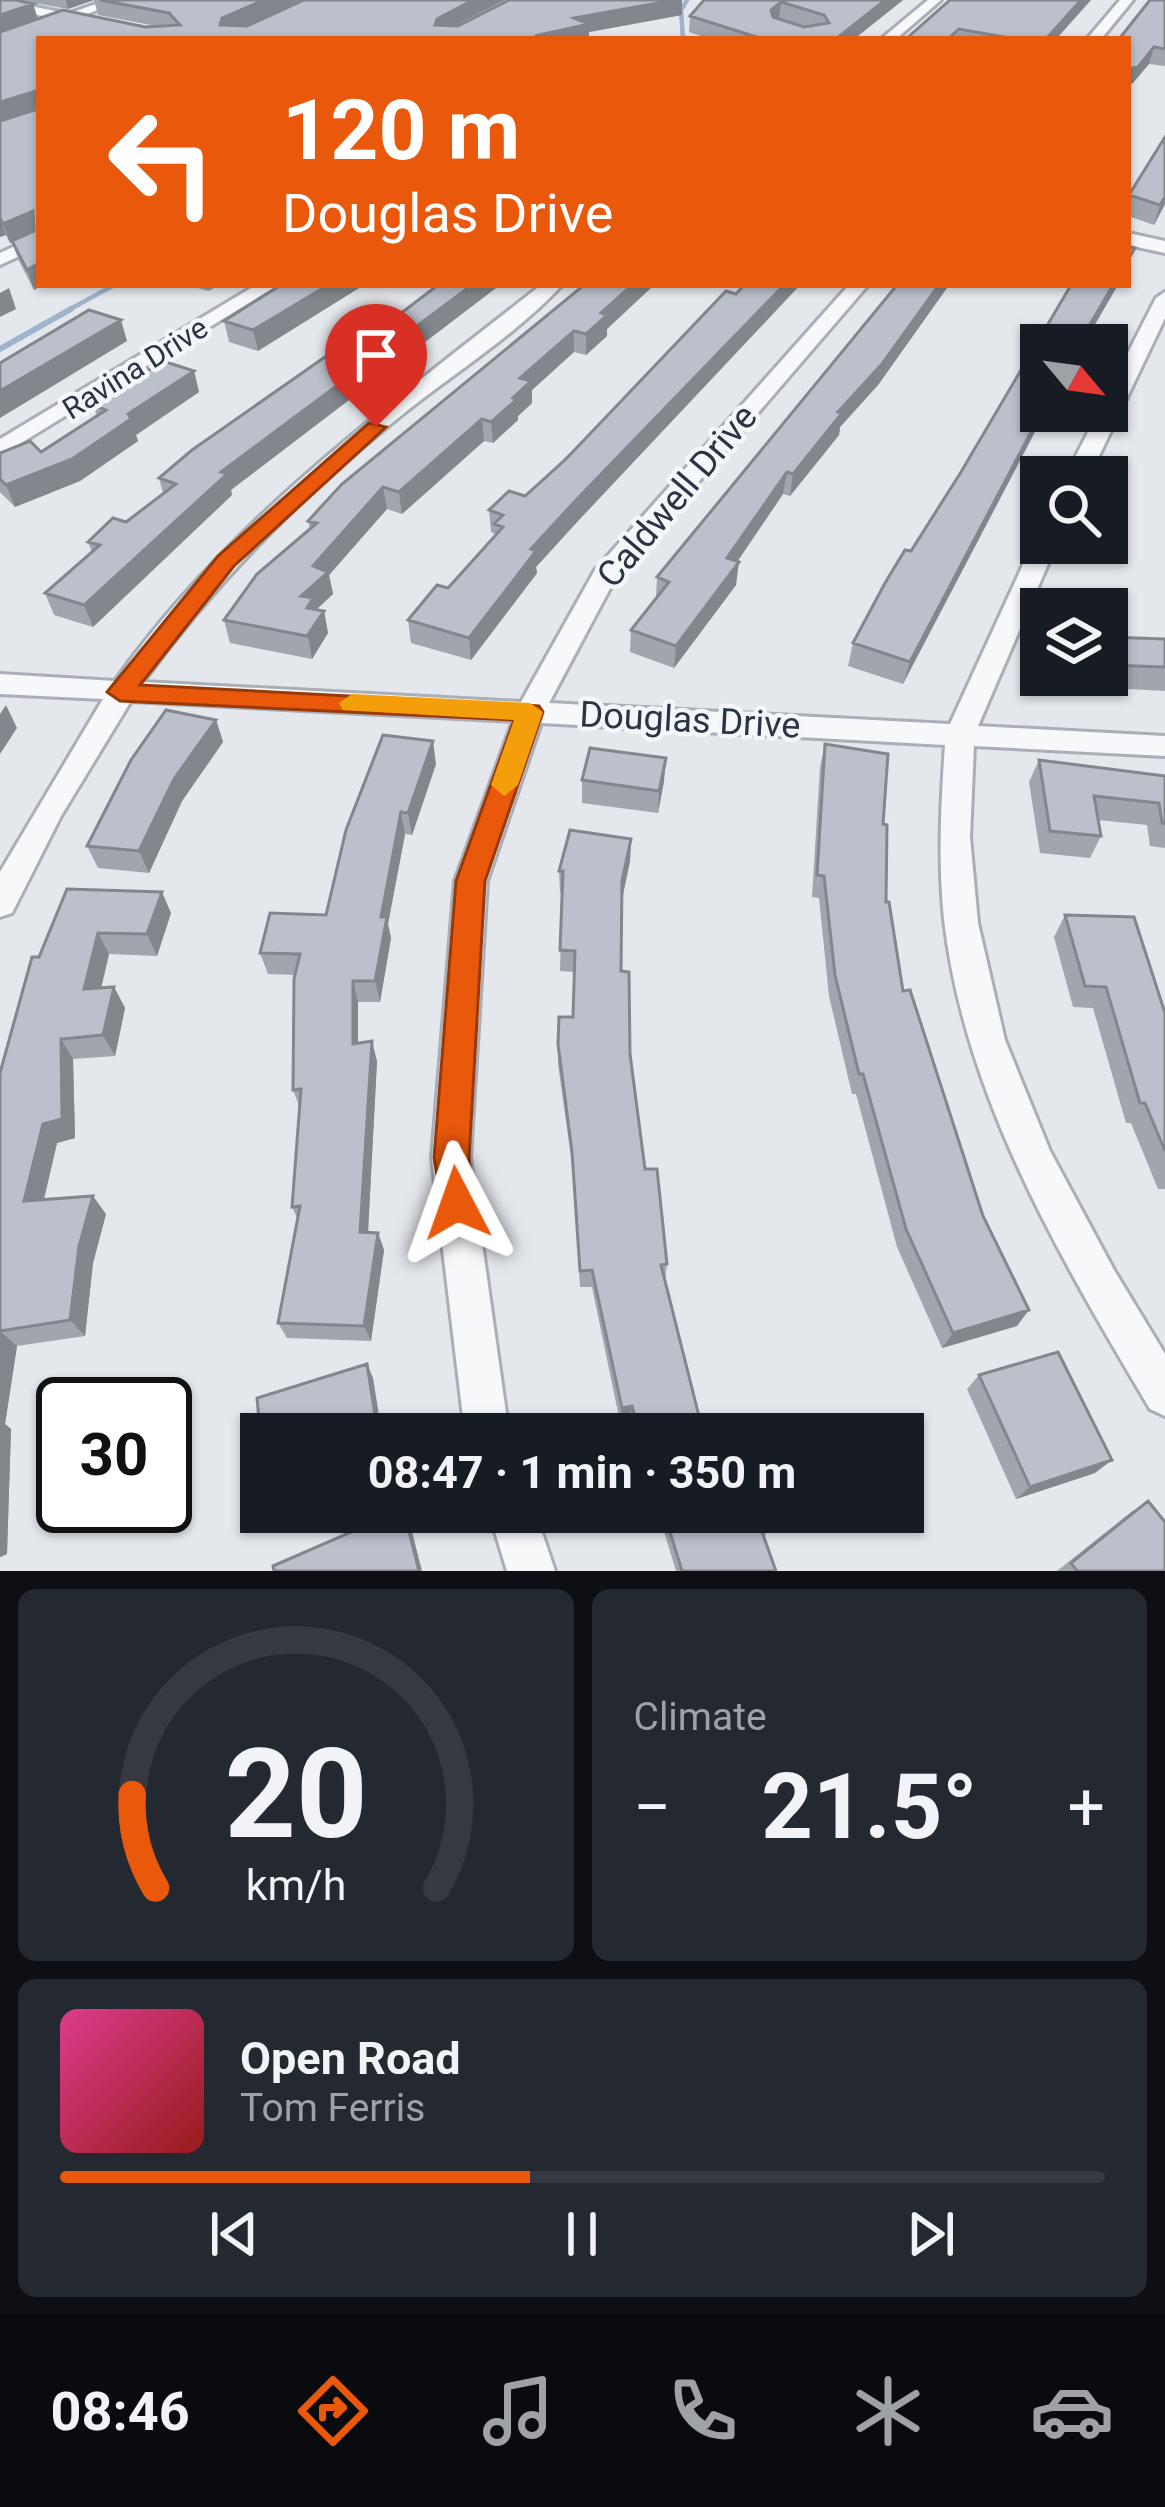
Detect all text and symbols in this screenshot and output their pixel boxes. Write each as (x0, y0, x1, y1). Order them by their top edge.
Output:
text: 120 m (282, 81, 520, 180)
icon: left (84, 84, 240, 240)
text: Douglas Drive (282, 182, 613, 245)
pin (325, 304, 427, 427)
street label: Ravina Drive (56, 310, 214, 426)
icon: arrive (343, 322, 409, 388)
north arrow (1020, 324, 1128, 432)
map controls (1020, 324, 1128, 696)
street label: Caldwell Drive (588, 396, 766, 596)
button: search (1020, 456, 1128, 564)
button: layers (1020, 588, 1128, 696)
street label: Douglas Drive (579, 693, 801, 747)
position arrow (394, 1140, 520, 1266)
speed limit sign: 30 (36, 1377, 192, 1533)
text: 08:47 · 1 min · 350 m (368, 1446, 796, 1499)
text: Climate (634, 1694, 767, 1740)
text: 20 (224, 1721, 367, 1867)
text: 21.5° (761, 1755, 977, 1860)
text: − (634, 1769, 671, 1846)
text: + (1068, 1769, 1105, 1846)
text: km/h (245, 1860, 346, 1910)
text: Open Road (240, 2032, 461, 2085)
text: Tom Ferris (240, 2085, 425, 2131)
icon: previous (201, 2201, 267, 2267)
icon: pause (549, 2201, 615, 2267)
icon: next (898, 2201, 964, 2267)
icon: directions (291, 2369, 375, 2453)
icon: music (476, 2369, 560, 2453)
icon: phone (661, 2369, 745, 2453)
icon: climate (846, 2369, 930, 2453)
icon: car (1030, 2369, 1114, 2453)
text: 08:46 (50, 2380, 190, 2443)

